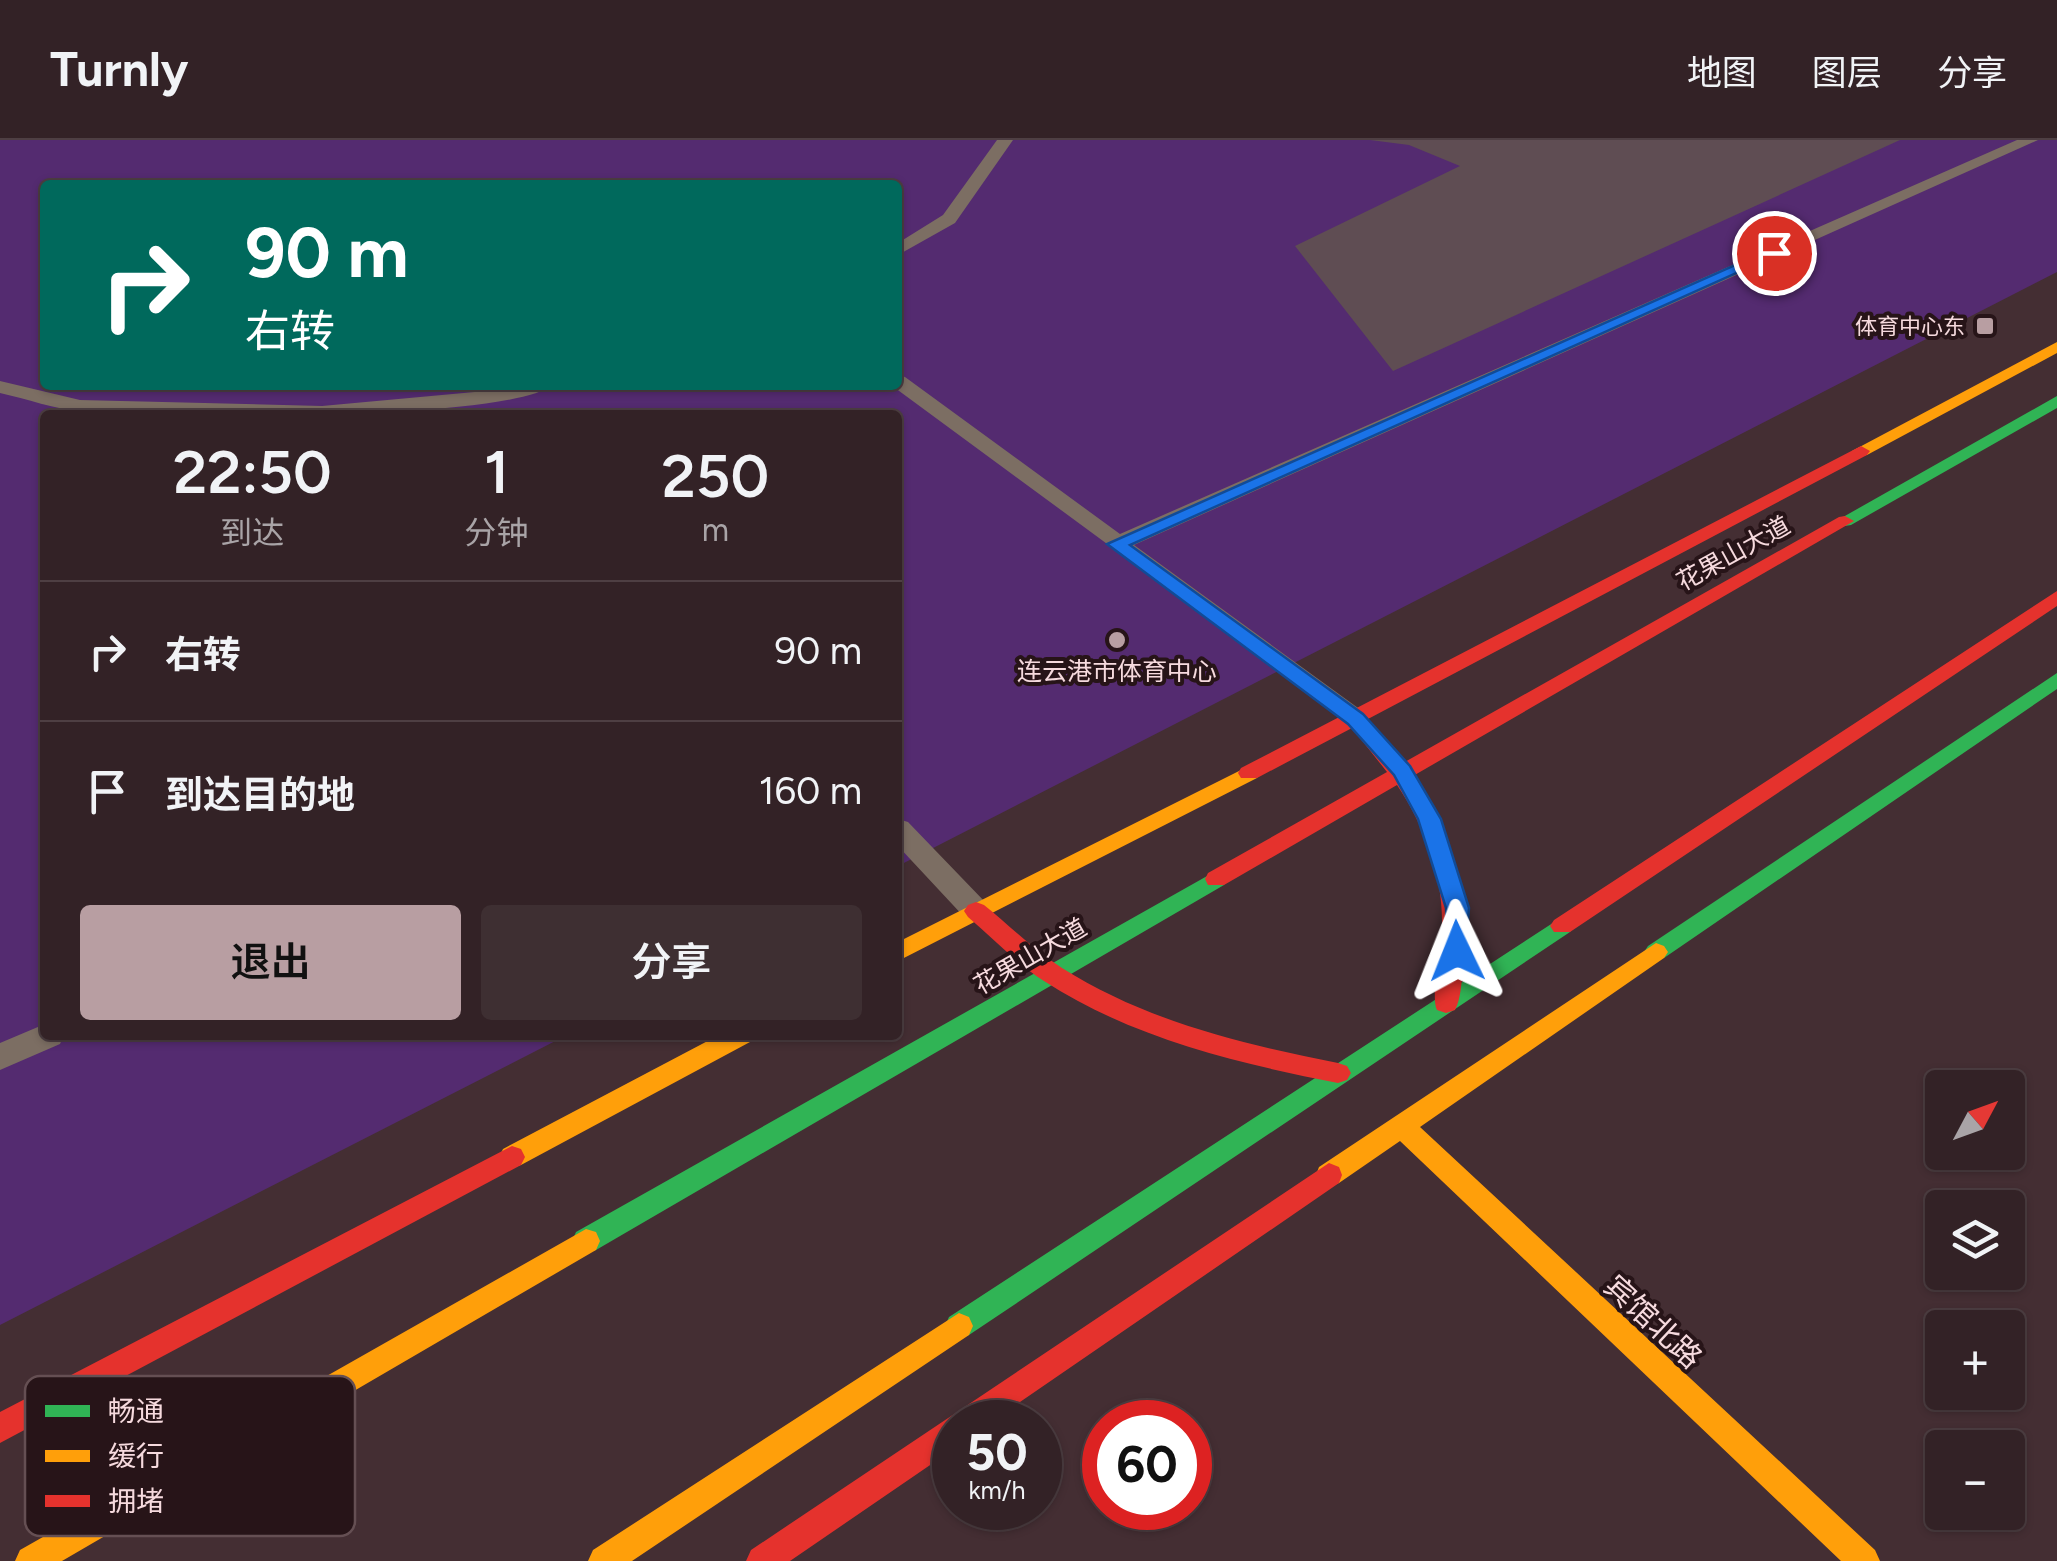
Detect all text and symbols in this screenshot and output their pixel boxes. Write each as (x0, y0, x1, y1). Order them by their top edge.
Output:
text: Turnly (50, 40, 188, 98)
text: 地图 (1687, 52, 1757, 94)
text: 图层 (1812, 52, 1882, 94)
text: 分享 (1937, 52, 2007, 94)
text: 90 m (245, 210, 409, 295)
pin (1732, 211, 1817, 296)
icon: right (80, 220, 210, 350)
icon: arrive (1747, 226, 1802, 281)
text: 右转 (245, 304, 335, 358)
place label: 体育中心东 (1855, 313, 1965, 340)
marker: 体育中心东 (1974, 315, 1996, 337)
text: 22:50 (173, 436, 332, 508)
text: 1 (484, 436, 509, 508)
text: 250 (661, 440, 769, 512)
street label: 花果山大道 (1671, 510, 1795, 596)
text: m (702, 511, 729, 549)
text: 到达 (220, 514, 284, 552)
text: 分钟 (465, 514, 529, 552)
icon: right (80, 624, 135, 679)
text: 90 m (774, 628, 862, 674)
marker: 连云港市体育中心 (1106, 629, 1128, 651)
text: 右转 (165, 632, 241, 678)
place label: 连云港市体育中心 (1017, 656, 1217, 686)
icon: arrive (80, 764, 135, 819)
text: 160 m (759, 768, 862, 814)
text: 到达目的地 (165, 772, 355, 818)
position arrow (1405, 899, 1509, 1003)
button: 退出 (80, 905, 461, 1020)
button: 分享 (481, 905, 862, 1020)
street label: 花果山大道 (968, 912, 1092, 1000)
north arrow (1925, 1070, 2025, 1170)
map controls (1925, 1070, 2025, 1530)
button: layers (1925, 1190, 2025, 1290)
street label: 宾馆北路 (1597, 1267, 1710, 1376)
button: + (1925, 1310, 2025, 1410)
legend (25, 1376, 355, 1536)
text: 畅通 (108, 1394, 164, 1428)
speed limit sign: 60 (1082, 1400, 1212, 1530)
text: 50 (966, 1422, 1028, 1483)
button: − (1925, 1430, 2025, 1530)
text: 缓行 (108, 1439, 164, 1473)
text: km/h (968, 1475, 1026, 1505)
text: 拥堵 (108, 1484, 164, 1518)

